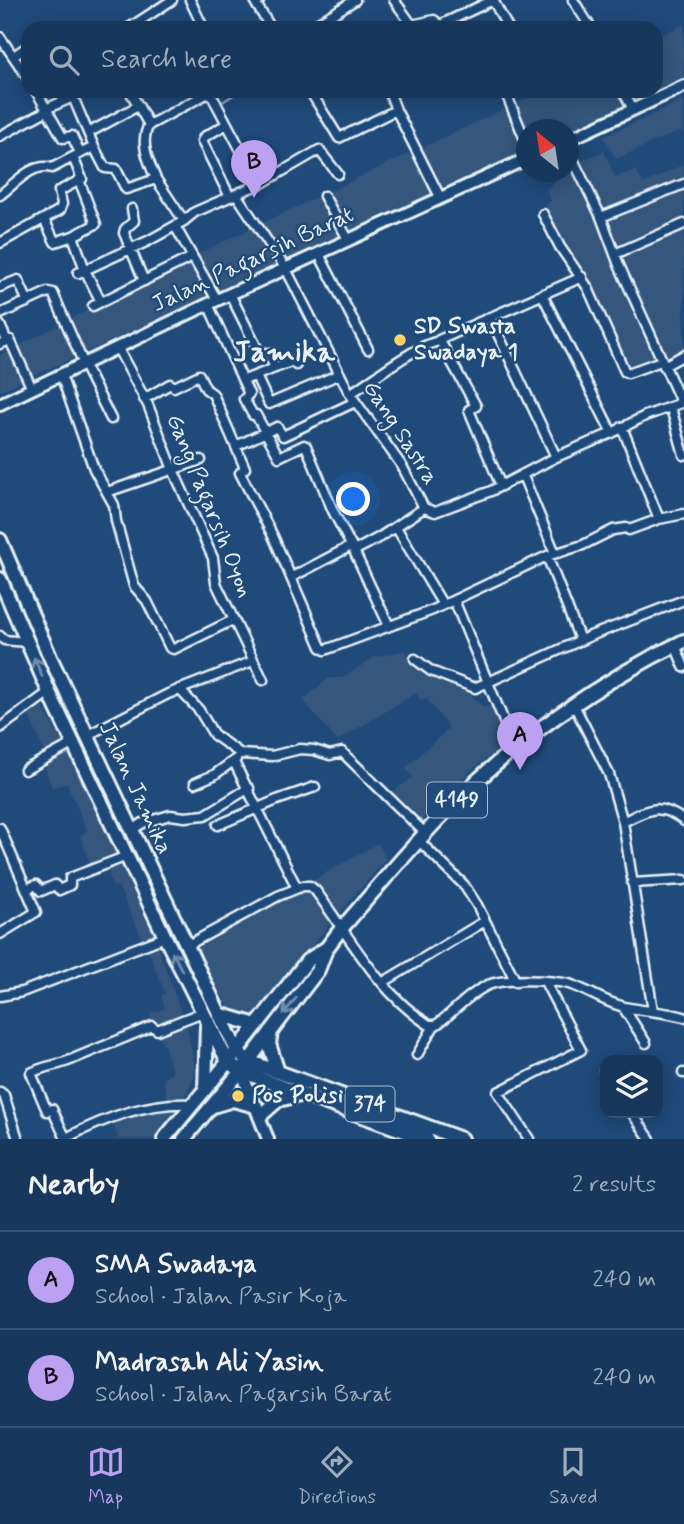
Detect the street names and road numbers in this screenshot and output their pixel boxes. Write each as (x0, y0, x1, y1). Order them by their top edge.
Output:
street label: Jalan Pagarsih Barat (147, 200, 360, 322)
street label: Gang Sastra (353, 375, 445, 492)
street label: Gang Pagarsih Oyon (157, 410, 260, 603)
street label: Jalan Jamika (91, 717, 179, 859)
road number: 4149 (427, 782, 487, 818)
road number: 374 (346, 1086, 394, 1122)

